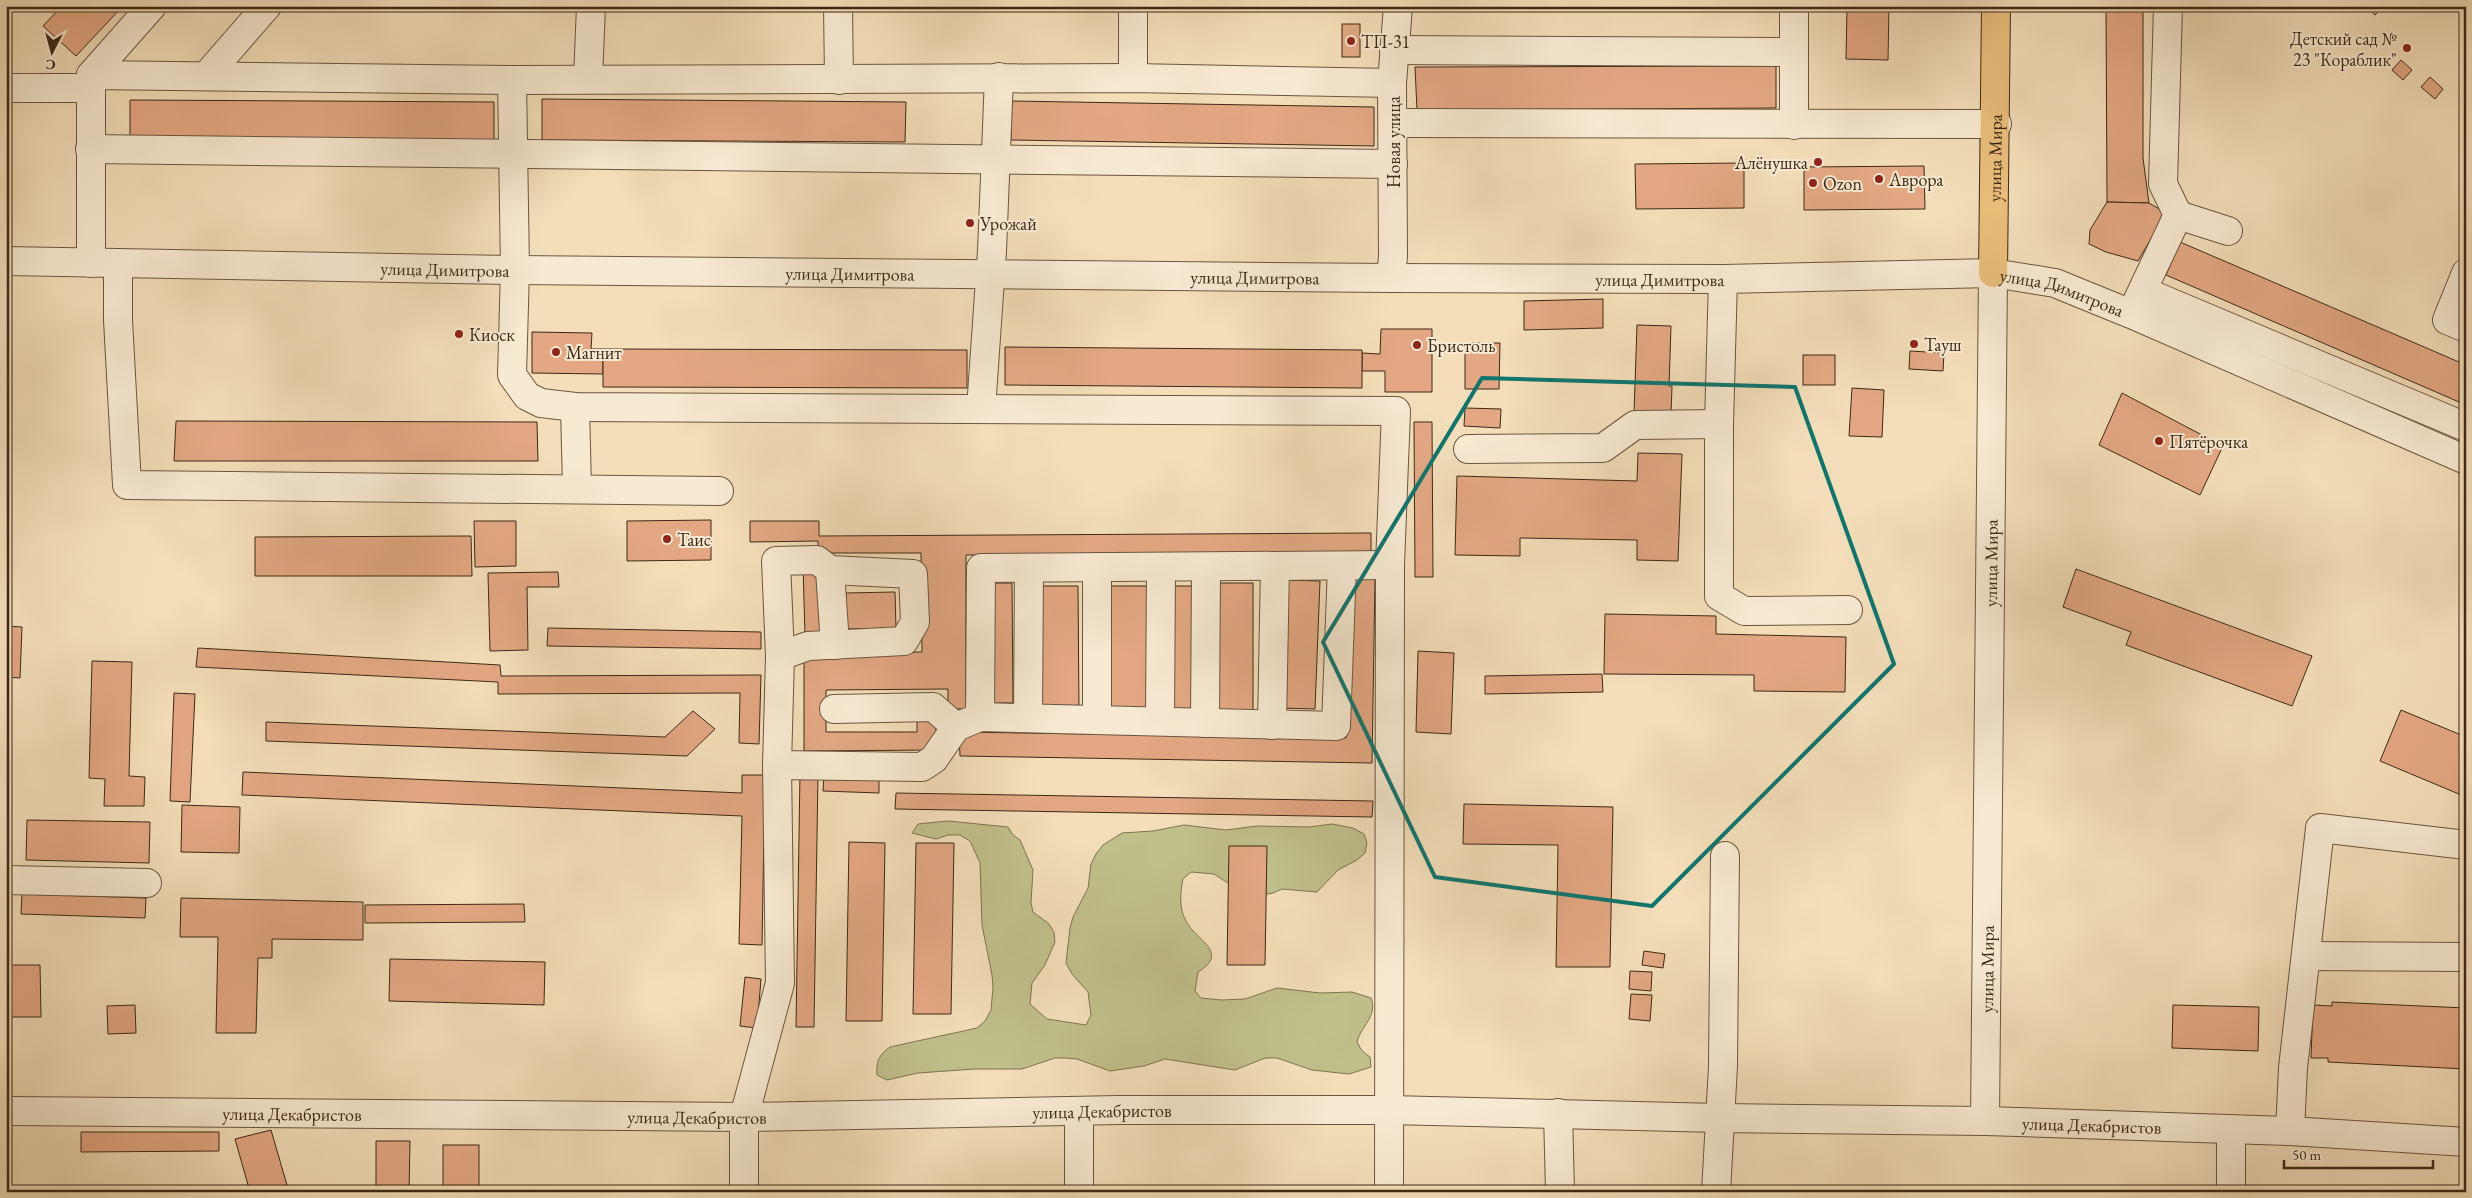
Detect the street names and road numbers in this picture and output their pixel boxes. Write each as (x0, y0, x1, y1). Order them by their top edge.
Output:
street label: Новая улица (1382, 95, 1405, 188)
street label: улица Мира (1982, 113, 2006, 202)
street label: улица Димитрова (380, 256, 511, 281)
street label: улица Димитрова (785, 261, 915, 285)
street label: улица Димитрова (1998, 263, 2128, 322)
street label: улица Димитрова (1190, 265, 1320, 289)
street label: улица Димитрова (1595, 267, 1725, 291)
street label: улица Мира (1978, 518, 2002, 607)
street label: улица Мира (1975, 924, 1998, 1013)
street label: улица Декабристов (1032, 1098, 1172, 1123)
street label: улица Декабристов (222, 1101, 362, 1125)
street label: улица Декабристов (627, 1105, 767, 1129)
street label: улица Декабристов (2022, 1111, 2162, 1138)

